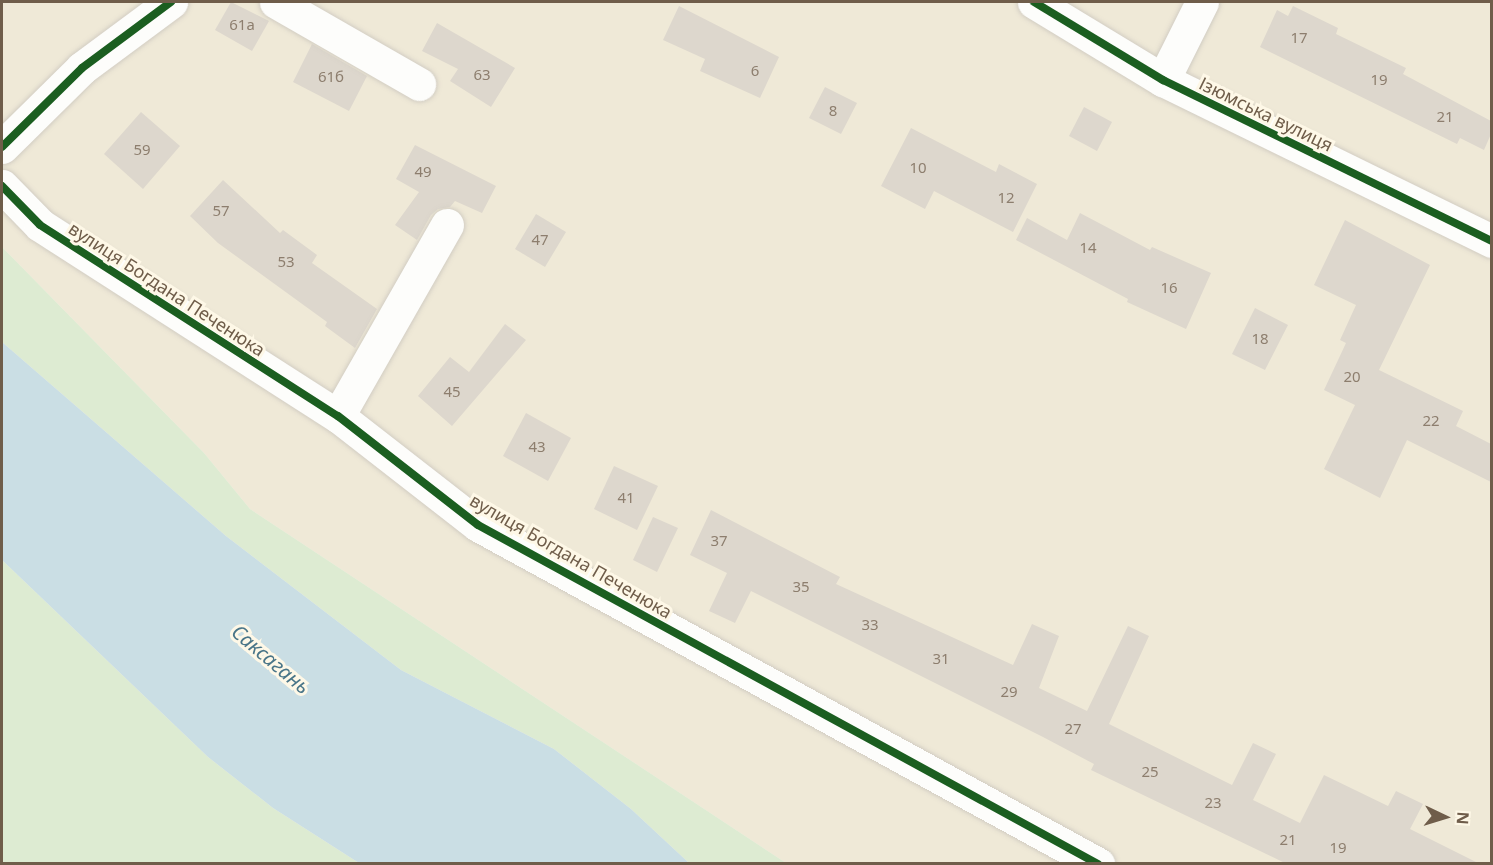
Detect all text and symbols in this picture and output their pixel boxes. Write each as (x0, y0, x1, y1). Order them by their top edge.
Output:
house number: 61а (229, 16, 255, 34)
house number: 17 (1290, 29, 1308, 47)
house number: 6 (751, 62, 759, 80)
house number: 63 (473, 66, 491, 84)
house number: 61б (318, 68, 344, 86)
house number: 19 (1370, 71, 1388, 89)
street label: Ізюмська вулиця (1196, 72, 1336, 156)
house number: 8 (829, 102, 837, 120)
house number: 21 (1436, 108, 1454, 126)
house number: 59 (133, 141, 151, 159)
house number: 10 (909, 159, 927, 177)
house number: 49 (414, 163, 432, 181)
house number: 12 (997, 189, 1015, 207)
house number: 57 (212, 202, 230, 220)
street label: вулиця Богдана Печенюка (65, 217, 269, 361)
house number: 47 (531, 231, 549, 249)
house number: 14 (1079, 239, 1097, 257)
house number: 53 (277, 253, 295, 271)
house number: 16 (1160, 279, 1178, 297)
house number: 18 (1251, 330, 1269, 348)
house number: 20 (1343, 368, 1361, 386)
house number: 45 (443, 383, 461, 401)
house number: 22 (1422, 412, 1440, 430)
house number: 43 (528, 438, 546, 456)
street label: вулиця Богдана Печенюка (466, 489, 676, 623)
house number: 41 (617, 489, 635, 507)
house number: 37 (710, 532, 728, 550)
house number: 35 (792, 578, 810, 596)
house number: 33 (861, 616, 879, 634)
water label: Саксагань (227, 619, 315, 699)
house number: 31 (932, 650, 950, 668)
house number: 29 (1000, 683, 1018, 701)
house number: 27 (1064, 720, 1082, 738)
house number: 25 (1141, 763, 1159, 781)
north arrow (1415, 787, 1475, 847)
house number: 23 (1204, 794, 1222, 812)
text: N (1452, 811, 1474, 826)
house number: 21 (1279, 831, 1297, 849)
house number: 19 (1329, 839, 1347, 857)

